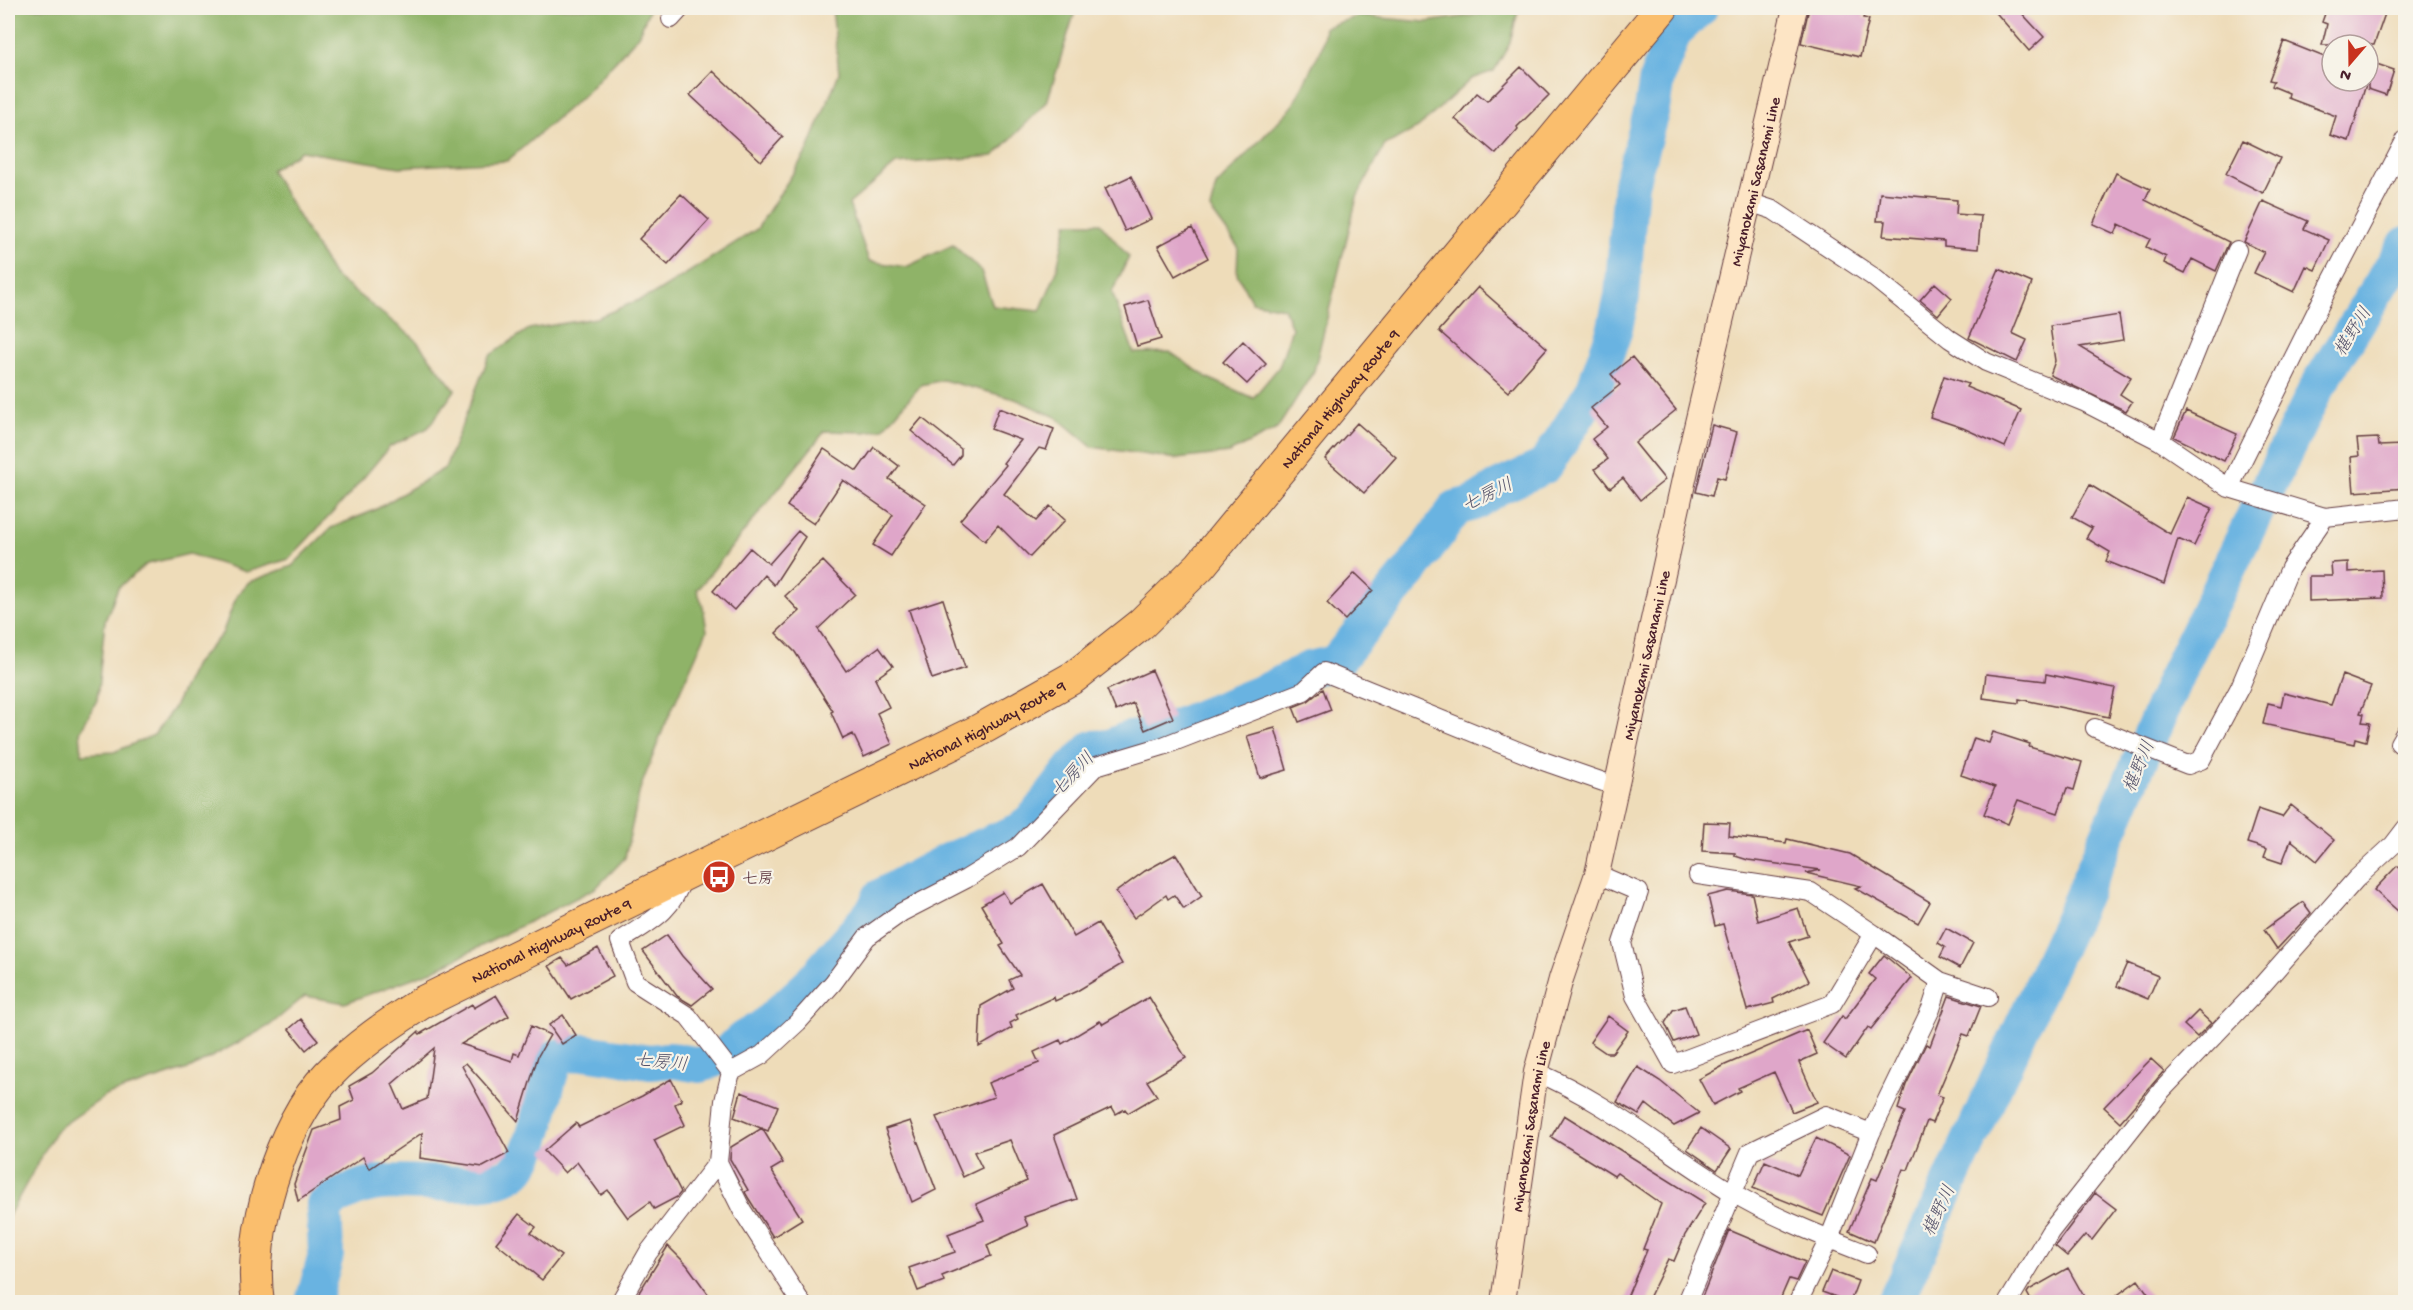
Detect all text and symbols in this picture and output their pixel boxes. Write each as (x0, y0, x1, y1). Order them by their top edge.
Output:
north arrow (2320, 33, 2380, 93)
text: N (2337, 63, 2354, 85)
street label: Miyanokami Sasanami Line (1728, 95, 1787, 269)
water label: 椹野川 (2330, 303, 2377, 361)
street label: National Highway Route 9 (1279, 327, 1405, 474)
water label: 七房川 (1459, 475, 1517, 518)
street label: Miyanokami Sasanami Line (1621, 568, 1677, 742)
street label: National Highway Route 9 (906, 678, 1070, 777)
water label: 椹野川 (2119, 738, 2161, 796)
water label: 七房川 (1048, 749, 1100, 803)
bus stop icon: 七房 (701, 859, 737, 895)
place label: 七房 (742, 870, 774, 890)
street label: National Highway Route 9 (469, 896, 635, 990)
street label: Miyanokami Sasanami Line (1510, 1039, 1557, 1213)
water label: 七房川 (633, 1050, 689, 1077)
water label: 椹野川 (1918, 1182, 1961, 1240)

